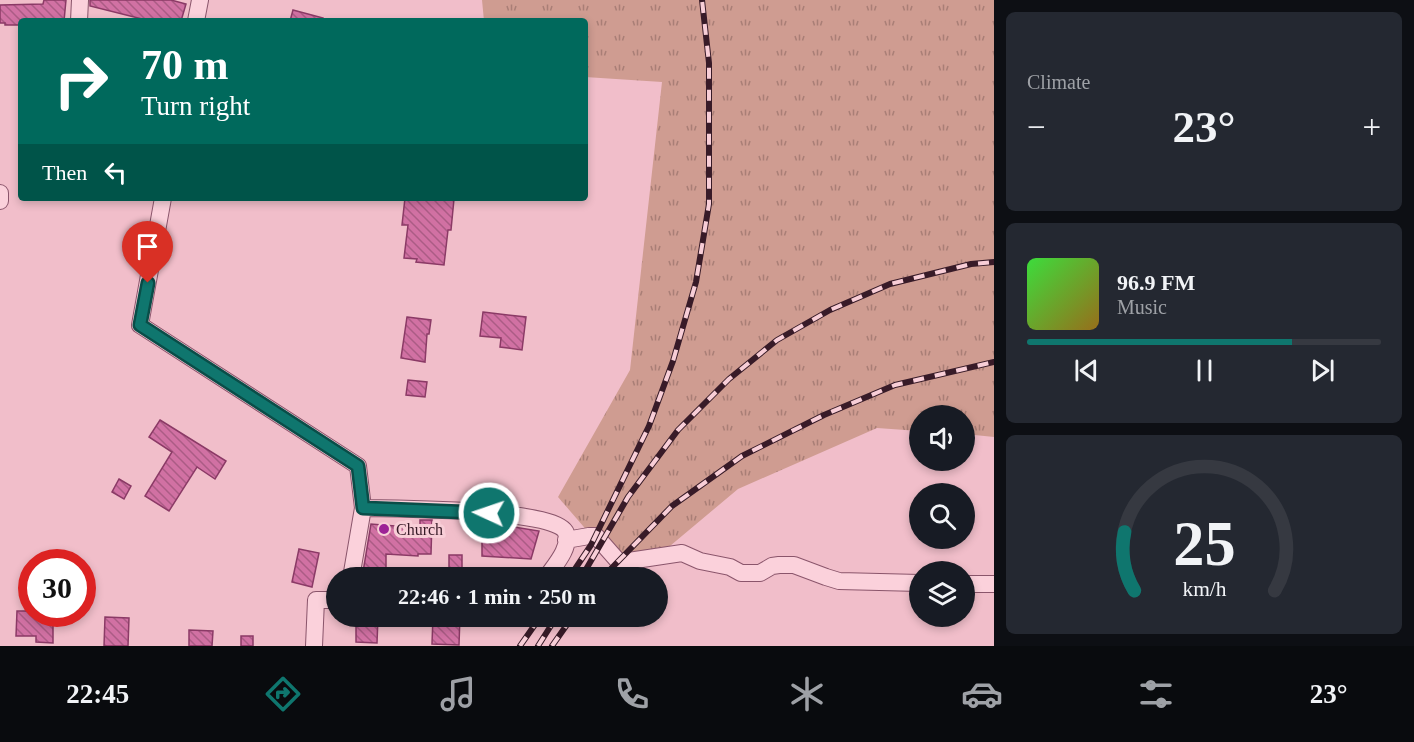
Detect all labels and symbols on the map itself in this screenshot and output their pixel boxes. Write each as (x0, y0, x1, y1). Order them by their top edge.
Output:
pin (122, 221, 173, 283)
position arrow (457, 481, 521, 545)
place label: Church (396, 521, 443, 538)
marker: Church (377, 522, 391, 536)
speed limit sign: 30 (18, 549, 96, 627)

